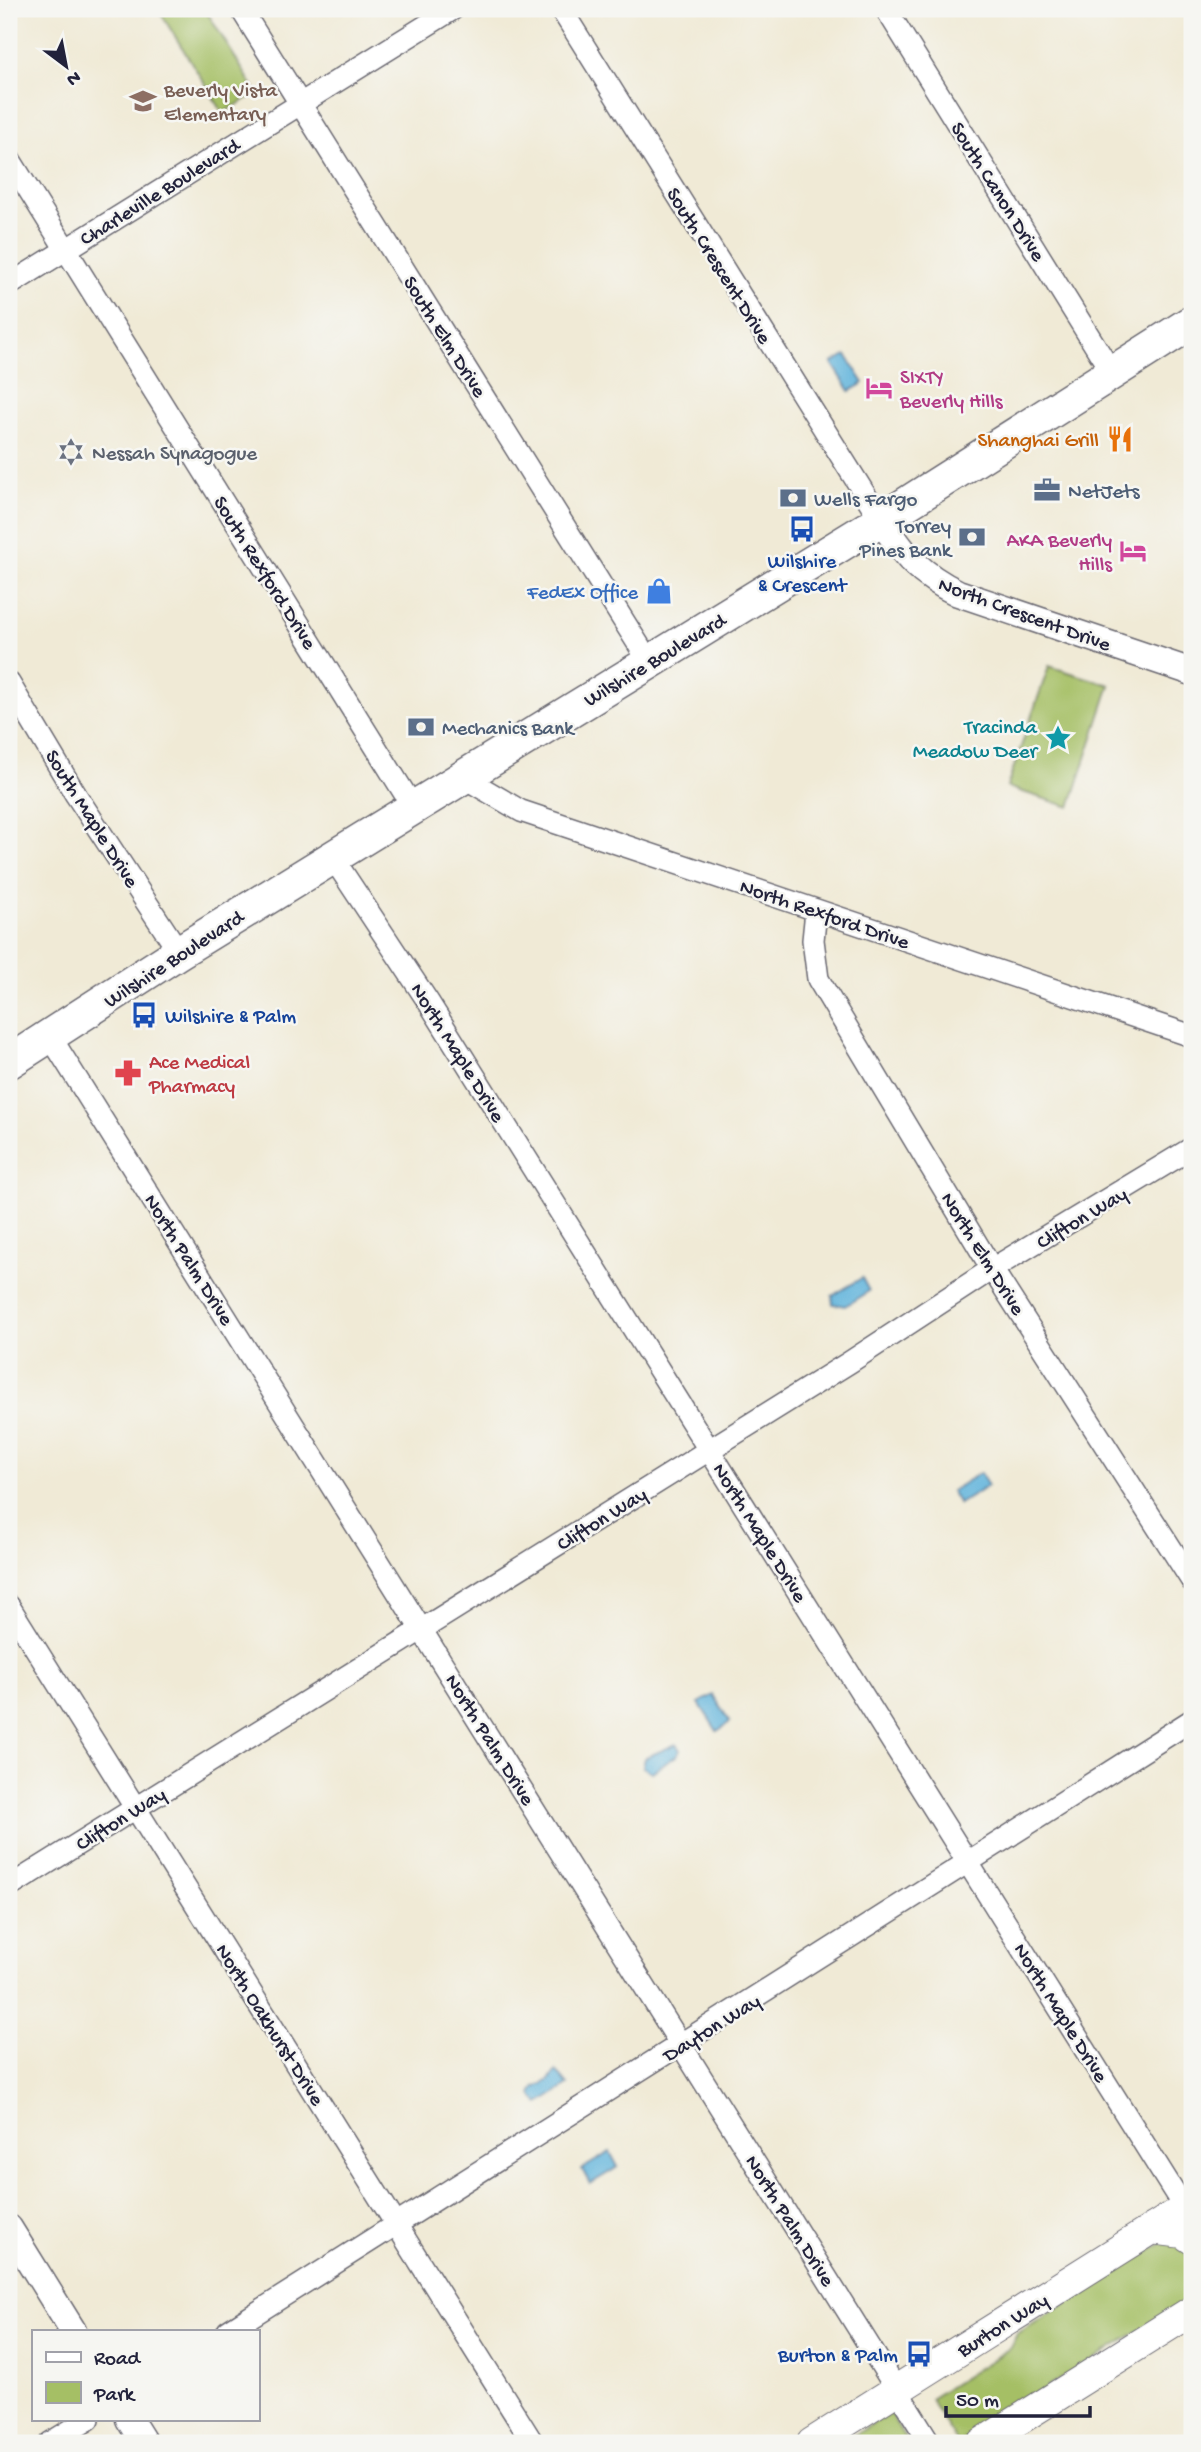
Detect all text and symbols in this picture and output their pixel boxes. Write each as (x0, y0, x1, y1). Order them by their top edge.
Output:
north arrow (32, 32, 102, 102)
text: N (62, 64, 85, 90)
place label: Beverly Vista Elementary (163, 80, 279, 129)
school or university icon: Beverly Vista Elementary (128, 86, 158, 116)
street label: South Canon Drive (943, 118, 1050, 268)
street label: Charleville Boulevard (76, 134, 247, 253)
street label: South Crescent Drive (659, 184, 776, 351)
street label: South Elm Drive (396, 272, 491, 404)
place label: SIXTY Beverly Hills (899, 367, 1004, 416)
hotel icon: SIXTY Beverly Hills (864, 373, 894, 403)
restaurant icon: Shanghai Grill (1105, 424, 1135, 454)
place label: Shanghai Grill (977, 430, 1099, 455)
synagogue icon: Nessah Synagogue (56, 437, 86, 467)
place label: Nessah Synagogue (92, 443, 258, 468)
office icon: NetJets (1032, 475, 1062, 505)
place label: NetJets (1068, 481, 1141, 506)
bank icon: Wells Fargo (778, 483, 808, 513)
place label: Wells Fargo (814, 489, 917, 514)
street label: South Rexford Drive (206, 493, 321, 656)
bus stop icon: Wilshire & Crescent (787, 514, 817, 544)
place label: Torrey Pines Bank (859, 516, 954, 565)
bank icon: Torrey Pines Bank (957, 522, 987, 552)
place label: AKA Beverly Hills (1007, 530, 1113, 579)
hotel icon: AKA Beverly Hills (1118, 536, 1148, 566)
place label: Wilshire & Crescent (758, 551, 849, 600)
street label: North Crescent Drive (934, 573, 1114, 659)
shop icon: FedEx Office (644, 576, 674, 606)
place label: FedEx Office (526, 582, 639, 607)
street label: Wilshire Boulevard (580, 609, 733, 714)
bank icon: Mechanics Bank (406, 712, 436, 742)
place label: Tracinda Meadow Deer (913, 717, 1039, 766)
place label: Mechanics Bank (442, 718, 576, 743)
place icon: Tracinda Meadow Deer (1043, 723, 1073, 753)
street label: South Maple Drive (38, 746, 143, 894)
street label: North Rexford Drive (736, 876, 913, 957)
street label: Wilshire Boulevard (100, 906, 251, 1015)
street label: North Maple Drive (403, 980, 510, 1129)
bus stop icon: Wilshire & Palm (129, 1000, 159, 1030)
place label: Wilshire & Palm (165, 1006, 296, 1031)
place label: Ace Medical Pharmacy (148, 1052, 250, 1101)
pharmacy icon: Ace Medical Pharmacy (113, 1058, 143, 1088)
street label: Clifton Way (1033, 1183, 1133, 1257)
street label: North Elm Drive (933, 1189, 1029, 1322)
street label: North Palm Drive (137, 1190, 238, 1332)
street label: North Maple Drive (705, 1460, 812, 1609)
street label: Clifton Way (553, 1484, 652, 1558)
street label: North Palm Drive (438, 1670, 539, 1812)
street label: Clifton Way (72, 1784, 171, 1858)
street label: North Oakhurst Drive (208, 1940, 329, 2112)
street label: North Maple Drive (1006, 1940, 1113, 2089)
street label: Dayton Way (658, 1990, 766, 2071)
street label: North Palm Drive (738, 2151, 839, 2293)
street label: Burton Way (953, 2289, 1054, 2365)
legend (32, 2330, 259, 2420)
bus stop icon: Burton & Palm (904, 2339, 934, 2369)
place label: Burton & Palm (777, 2345, 898, 2370)
text: Road (94, 2348, 142, 2373)
scale bar (946, 2375, 1089, 2419)
text: Park (93, 2384, 137, 2409)
text: 50 m (956, 2390, 999, 2415)

